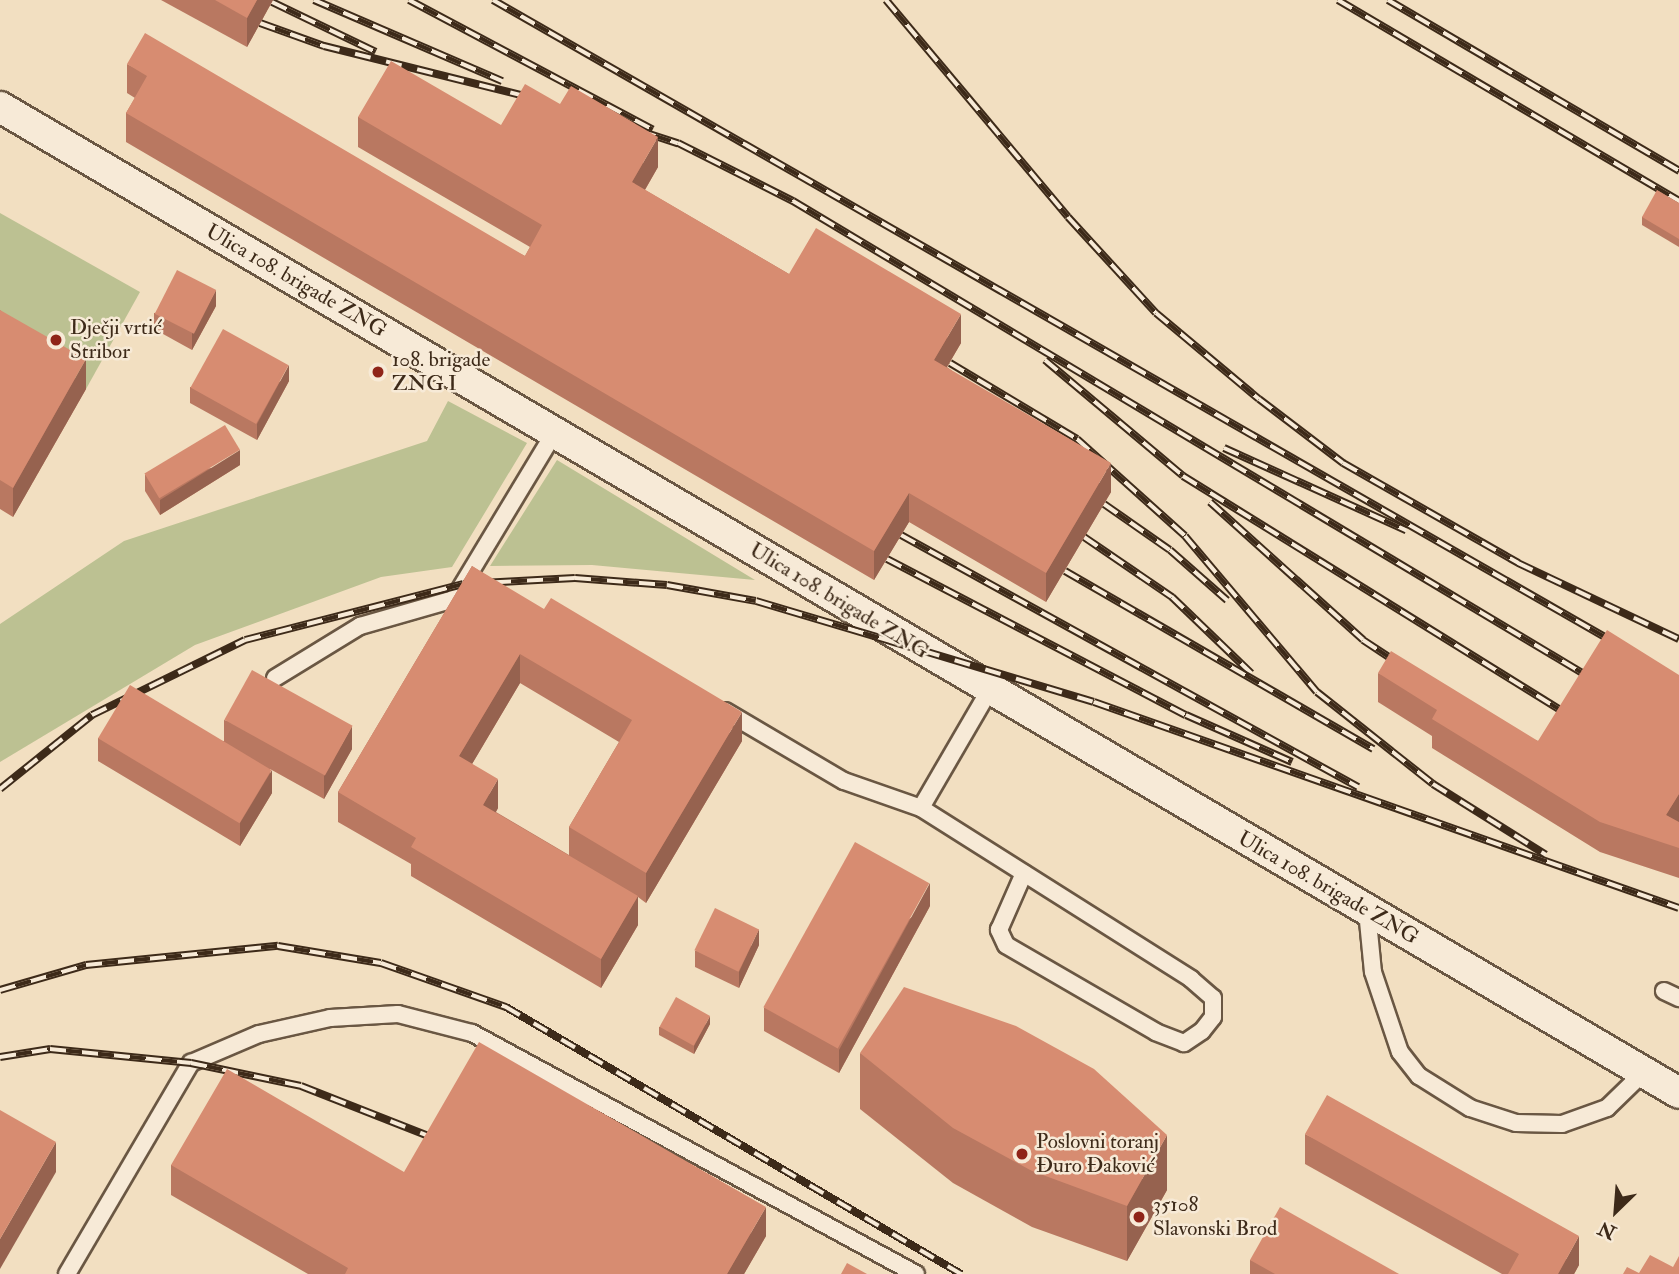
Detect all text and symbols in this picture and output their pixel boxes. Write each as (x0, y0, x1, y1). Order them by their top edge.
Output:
street label: Ulica 108. brigade ZNG (201, 219, 391, 343)
place label: Dječji vrtić Stribor (70, 315, 162, 365)
marker: Dječji vrtić Stribor (48, 332, 64, 348)
place label: 108. brigade ZNG I (392, 347, 490, 397)
marker: 108. brigade ZNG I (370, 364, 386, 380)
street label: Ulica 108. brigade ZNG (745, 538, 933, 664)
street label: Ulica 108. brigade ZNG (1233, 826, 1423, 950)
place label: Poslovni toranj Đuro Đaković (1036, 1129, 1159, 1179)
marker: Poslovni toranj Đuro Đaković (1014, 1146, 1030, 1162)
north arrow (1581, 1176, 1651, 1246)
place label: 35108 Slavonski Brod (1153, 1192, 1277, 1242)
marker: 35108 Slavonski Brod (1131, 1209, 1147, 1225)
text: N (1594, 1216, 1620, 1245)

